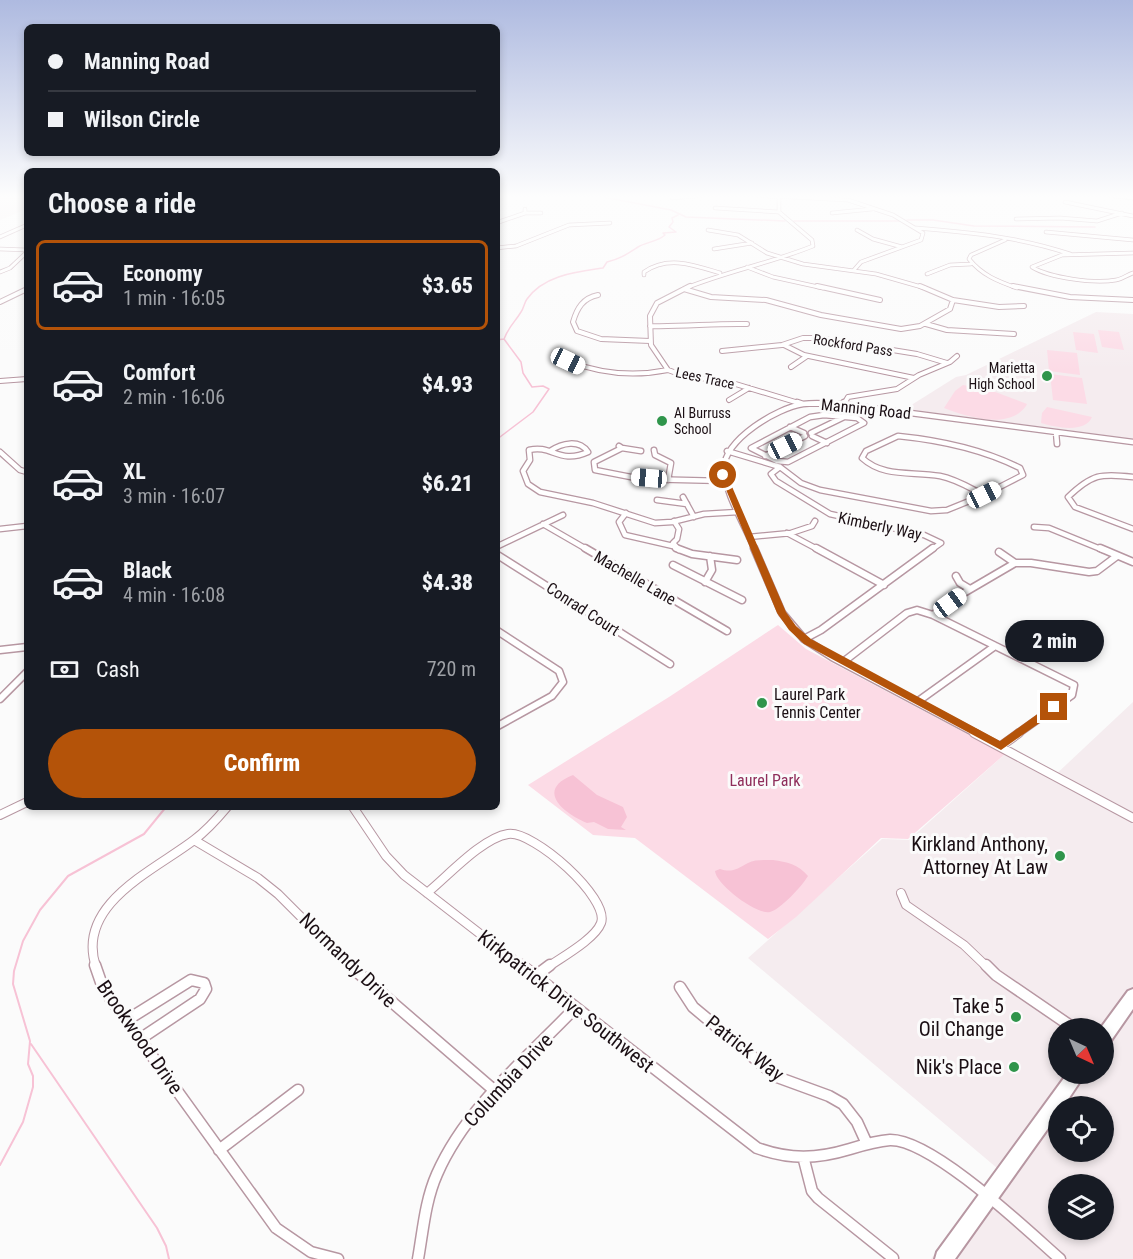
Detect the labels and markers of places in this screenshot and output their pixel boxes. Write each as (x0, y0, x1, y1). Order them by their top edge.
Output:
place label: Marietta High School (968, 360, 1035, 392)
marker: Marietta High School (1040, 369, 1054, 383)
place label: Al Burruss School (674, 405, 731, 437)
marker: Al Burruss School (655, 414, 669, 428)
place label: Laurel Park Tennis Center (774, 685, 861, 722)
marker: Laurel Park Tennis Center (755, 696, 769, 710)
place label: Kirkland Anthony, Attorney At Law (911, 832, 1048, 879)
marker: Kirkland Anthony, Attorney At Law (1053, 849, 1067, 863)
place label: Take 5 Oil Change (919, 994, 1004, 1041)
marker: Take 5 Oil Change (1009, 1010, 1023, 1024)
place label: Nik's Place (916, 1055, 1002, 1079)
marker: Nik's Place (1007, 1060, 1021, 1074)

